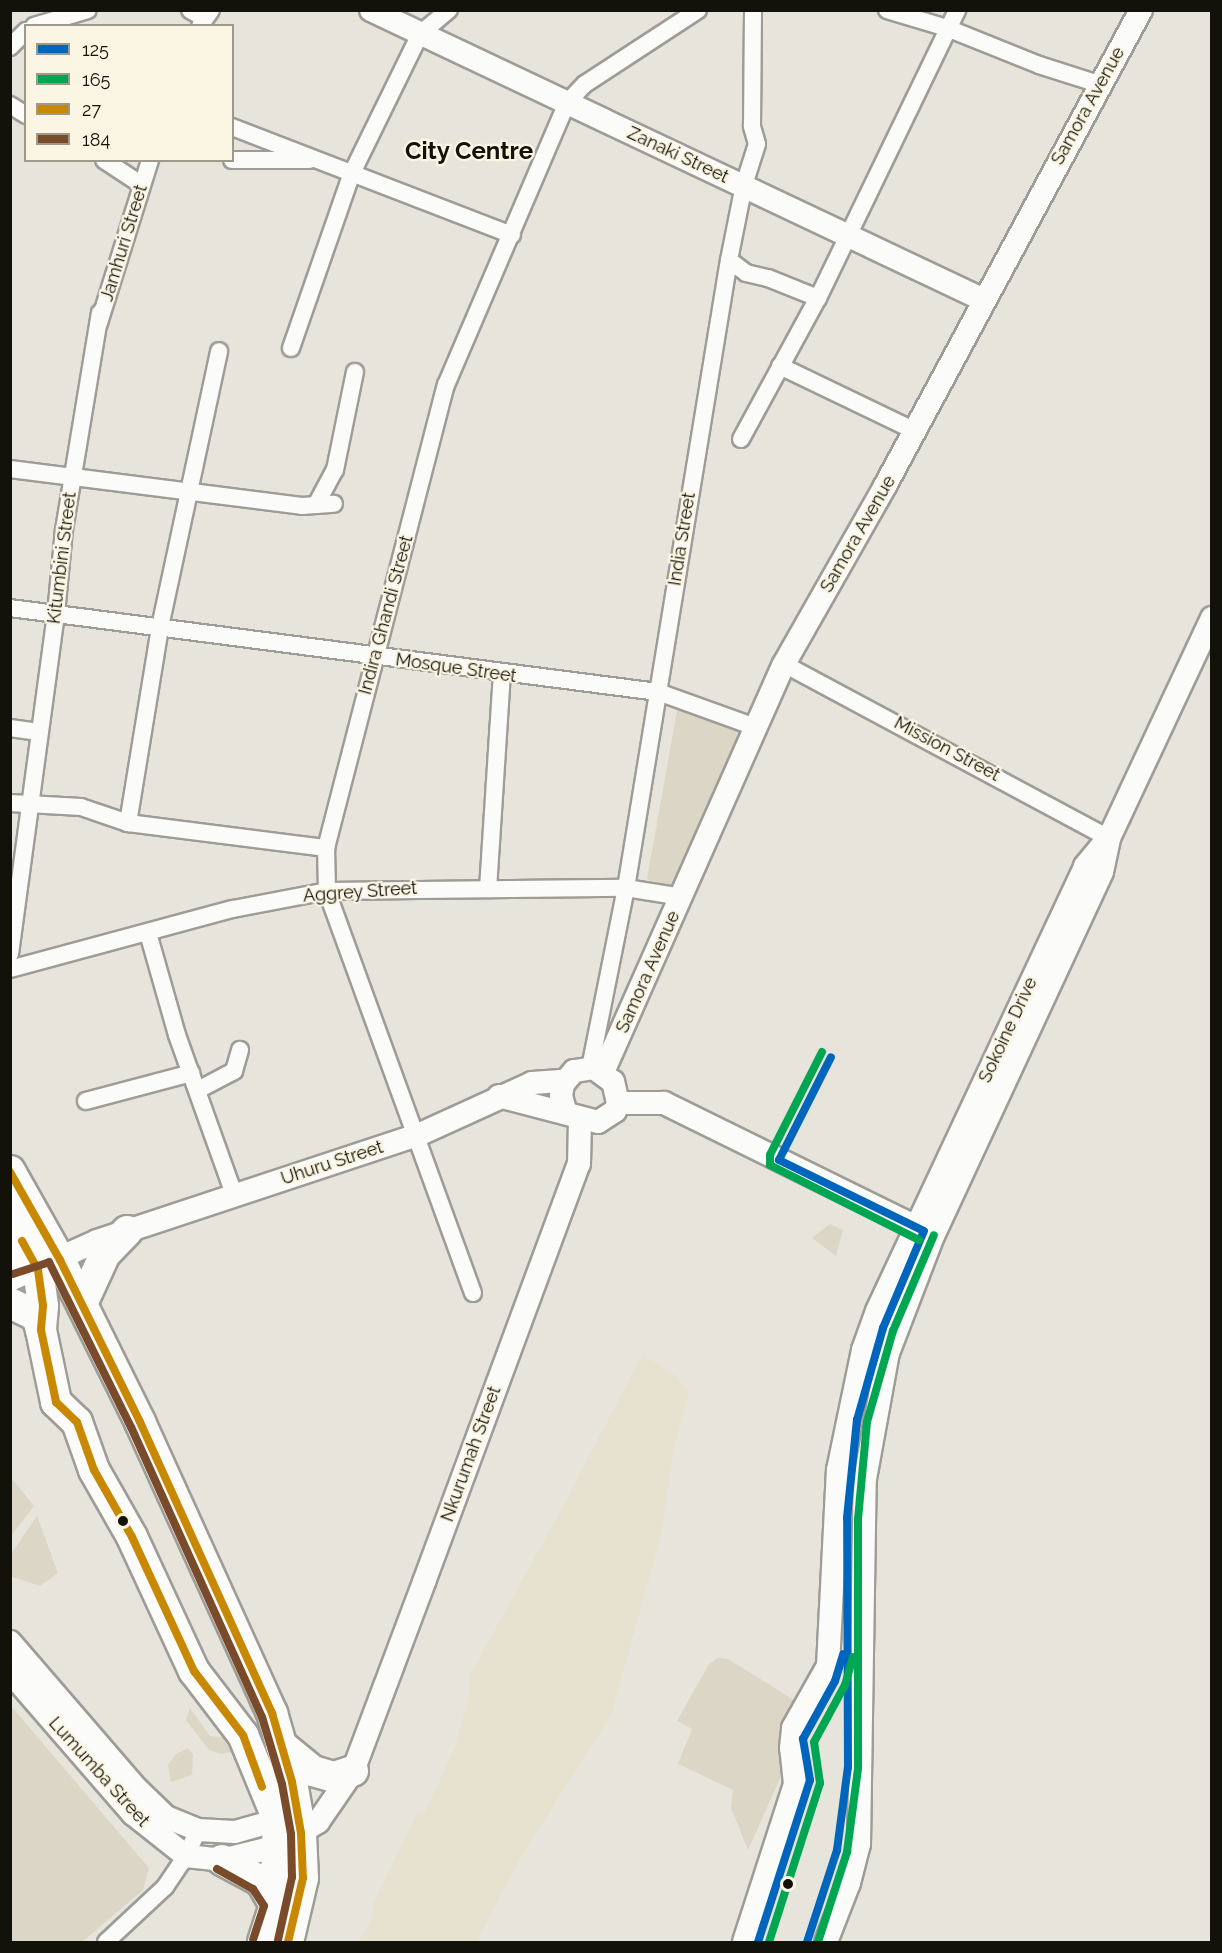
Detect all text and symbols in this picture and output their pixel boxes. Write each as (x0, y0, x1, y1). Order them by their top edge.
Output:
legend (24, 24, 234, 162)
text: 125 (82, 39, 109, 60)
street label: Samora Avenue (1047, 43, 1129, 169)
text: 165 (82, 69, 110, 90)
text: 27 (82, 99, 101, 120)
street label: Zanaki Street (624, 122, 732, 188)
text: 184 (82, 129, 110, 150)
district label: City Centre (405, 137, 533, 165)
street label: Jamhuri Street (96, 182, 152, 304)
street label: Samora Avenue (816, 472, 900, 596)
street label: Kitumbini Street (43, 491, 81, 625)
street label: India Street (664, 491, 700, 587)
street label: Indira Ghandi Street (354, 533, 418, 697)
street label: Mosque Street (394, 649, 518, 687)
street label: Mission Street (890, 712, 1004, 786)
street label: Aggrey Street (302, 877, 418, 907)
street label: Samora Avenue (611, 907, 685, 1037)
street label: Sokoine Drive (974, 974, 1042, 1086)
street label: Uhuru Street (278, 1136, 386, 1190)
street label: Nkurumah Street (436, 1383, 506, 1525)
unlabelled marker (117, 1515, 129, 1527)
street label: Lumumba Street (44, 1713, 154, 1831)
unlabelled marker (782, 1878, 794, 1890)

